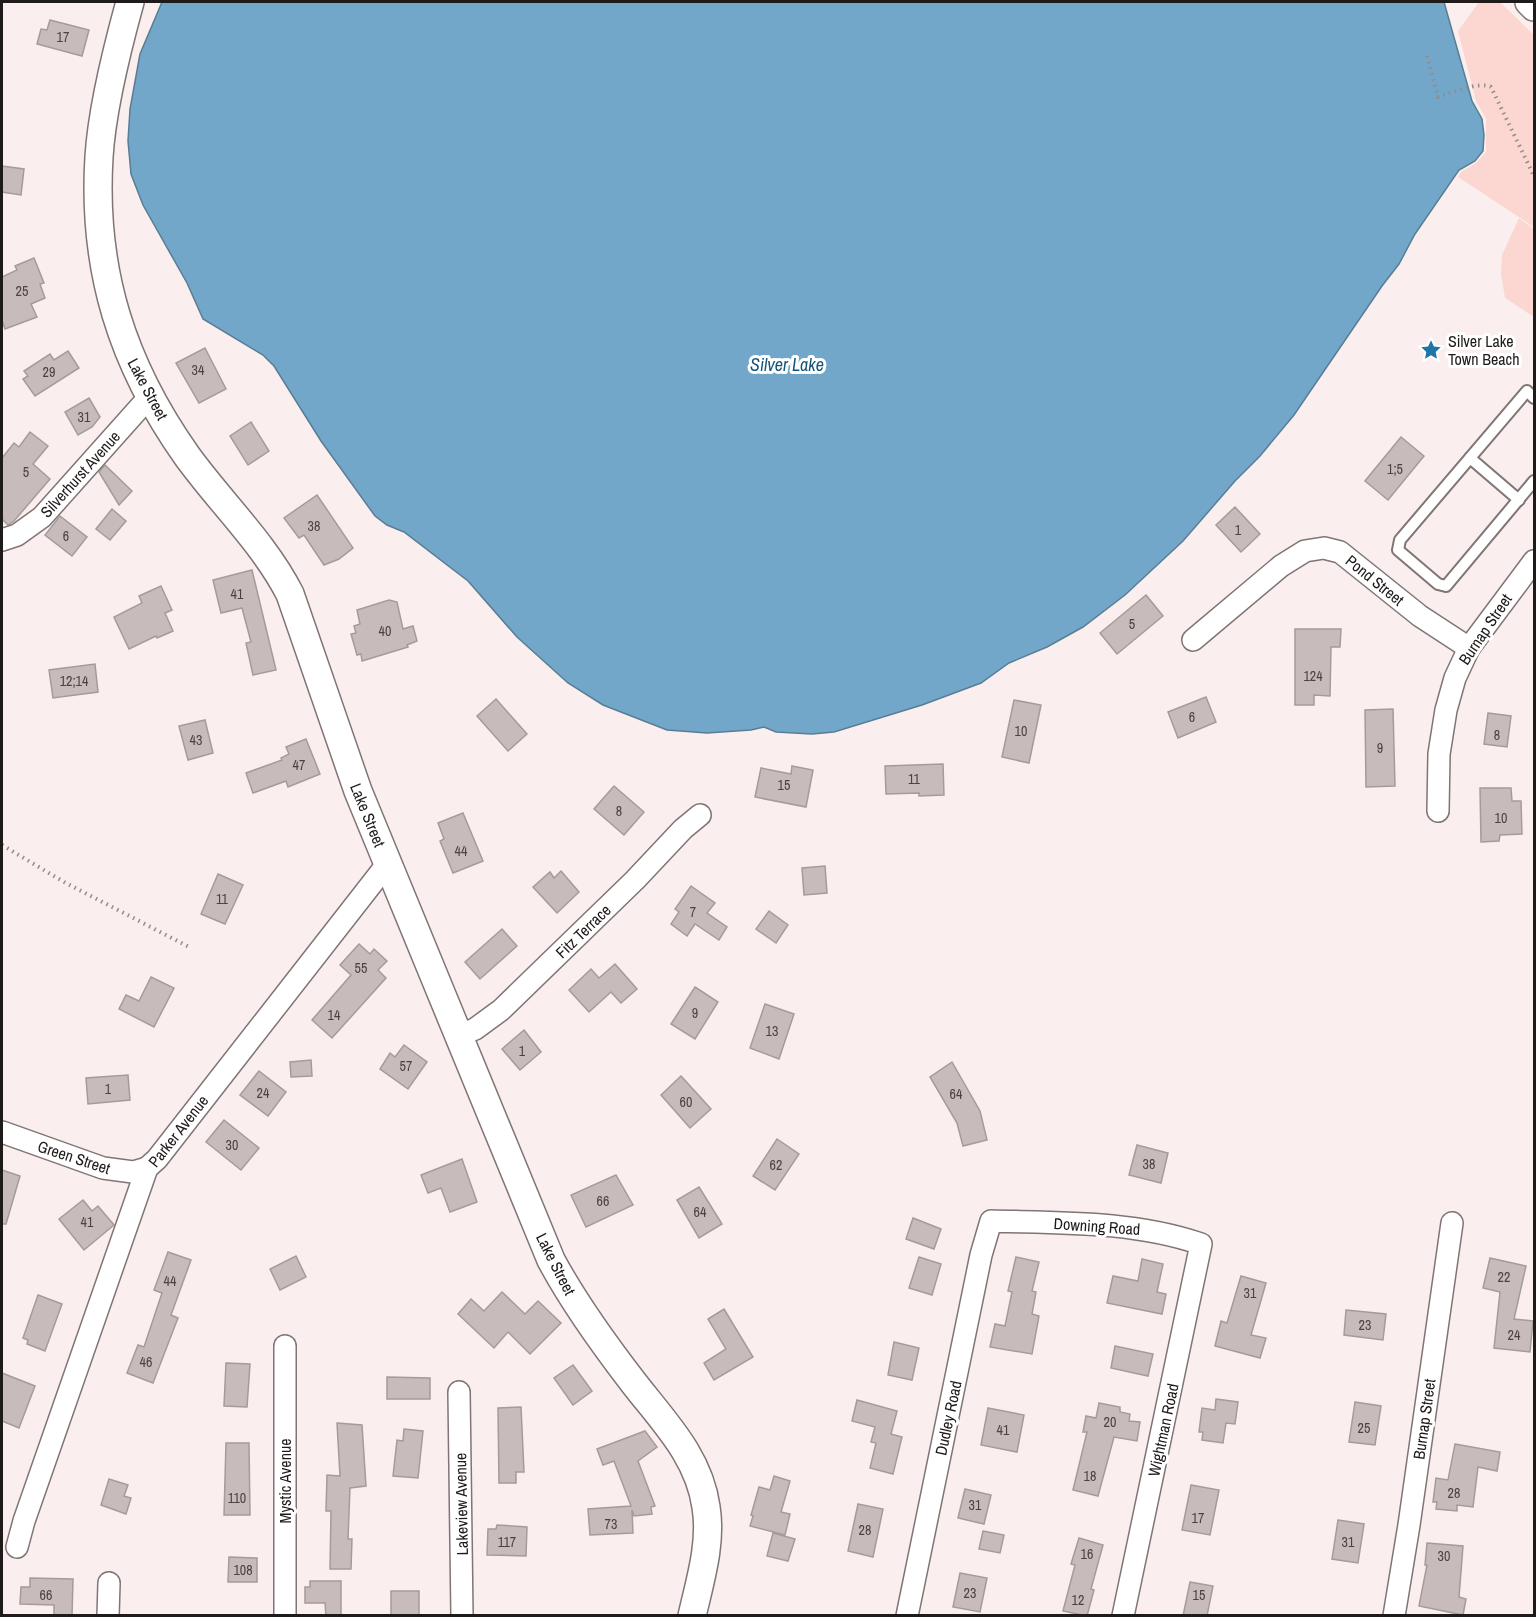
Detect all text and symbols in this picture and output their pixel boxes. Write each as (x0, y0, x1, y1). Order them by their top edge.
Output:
house number: 17 (57, 28, 69, 46)
house number: 25 (16, 282, 28, 300)
place label: Silver Lake Town Beach (1448, 330, 1519, 370)
place icon: Silver Lake Town Beach (1419, 338, 1443, 362)
water label: Silver Lake (750, 352, 824, 377)
street label: Lake Street (123, 354, 174, 424)
house number: 34 (192, 361, 205, 379)
house number: 29 (43, 363, 55, 381)
house number: 31 (78, 408, 91, 426)
street label: Silverhurst Avenue (35, 426, 125, 522)
house number: 1;5 (1387, 460, 1403, 478)
house number: 5 (23, 463, 29, 481)
house number: 38 (308, 517, 320, 535)
house number: 1 (1235, 521, 1242, 539)
house number: 6 (63, 527, 69, 545)
street label: Pond Street (1341, 550, 1409, 611)
house number: 41 (231, 585, 244, 603)
street label: Burnap Street (1453, 589, 1517, 669)
house number: 5 (1129, 615, 1135, 633)
house number: 40 (379, 622, 391, 640)
house number: 124 (1303, 667, 1323, 685)
house number: 12;14 (60, 672, 89, 690)
house number: 6 (1189, 708, 1195, 726)
house number: 10 (1015, 722, 1027, 740)
house number: 8 (1494, 726, 1500, 744)
house number: 43 (190, 731, 202, 749)
house number: 9 (1377, 739, 1383, 757)
house number: 47 (293, 756, 305, 774)
house number: 11 (908, 770, 921, 788)
house number: 15 (778, 776, 790, 794)
street label: Lake Street (345, 780, 391, 851)
house number: 8 (616, 802, 622, 820)
house number: 10 (1495, 809, 1507, 827)
house number: 44 (455, 842, 468, 860)
house number: 11 (216, 890, 229, 908)
street label: Fitz Terrace (551, 899, 615, 963)
house number: 7 (690, 903, 696, 921)
house number: 55 (355, 959, 367, 977)
house number: 9 (692, 1004, 698, 1022)
house number: 14 (328, 1006, 341, 1024)
house number: 13 (766, 1022, 778, 1040)
house number: 1 (519, 1042, 526, 1060)
house number: 57 (400, 1057, 412, 1075)
house number: 1 (105, 1080, 112, 1098)
house number: 24 (257, 1084, 270, 1102)
house number: 64 (950, 1085, 963, 1103)
street label: Parker Avenue (143, 1090, 213, 1172)
house number: 60 (680, 1093, 692, 1111)
street label: Green Street (35, 1135, 113, 1179)
house number: 30 (226, 1136, 238, 1154)
house number: 38 (1143, 1155, 1155, 1173)
house number: 62 (770, 1156, 782, 1174)
house number: 66 (597, 1192, 609, 1210)
house number: 64 (694, 1203, 707, 1221)
street label: Downing Road (1053, 1212, 1141, 1240)
house number: 41 (81, 1213, 94, 1231)
street label: Lake Street (531, 1229, 581, 1299)
house number: 22 (1498, 1268, 1510, 1286)
house number: 44 (164, 1272, 177, 1290)
house number: 31 (1244, 1284, 1257, 1302)
house number: 23 (1359, 1316, 1371, 1334)
house number: 24 (1508, 1326, 1521, 1344)
house number: 46 (140, 1353, 152, 1371)
street label: Burnap Street (1407, 1377, 1441, 1461)
street label: Dudley Road (929, 1379, 967, 1457)
street label: Wightman Road (1142, 1381, 1184, 1479)
house number: 20 (1104, 1413, 1116, 1431)
house number: 25 (1358, 1419, 1370, 1437)
house number: 41 (997, 1421, 1010, 1439)
street label: Mystic Avenue (274, 1438, 296, 1524)
street label: Lakeview Avenue (449, 1453, 473, 1555)
house number: 18 (1084, 1467, 1096, 1485)
house number: 28 (1448, 1484, 1460, 1502)
house number: 110 (228, 1489, 246, 1507)
house number: 31 (969, 1496, 982, 1514)
house number: 17 (1192, 1509, 1204, 1527)
house number: 73 (605, 1515, 617, 1533)
house number: 28 (859, 1521, 871, 1539)
house number: 117 (498, 1533, 516, 1551)
house number: 31 (1342, 1533, 1355, 1551)
house number: 16 (1081, 1545, 1093, 1563)
house number: 30 (1438, 1547, 1450, 1565)
house number: 108 (233, 1561, 253, 1579)
house number: 23 (964, 1584, 976, 1602)
house number: 66 (40, 1586, 52, 1604)
house number: 15 (1193, 1586, 1205, 1604)
house number: 12 (1072, 1591, 1084, 1609)

